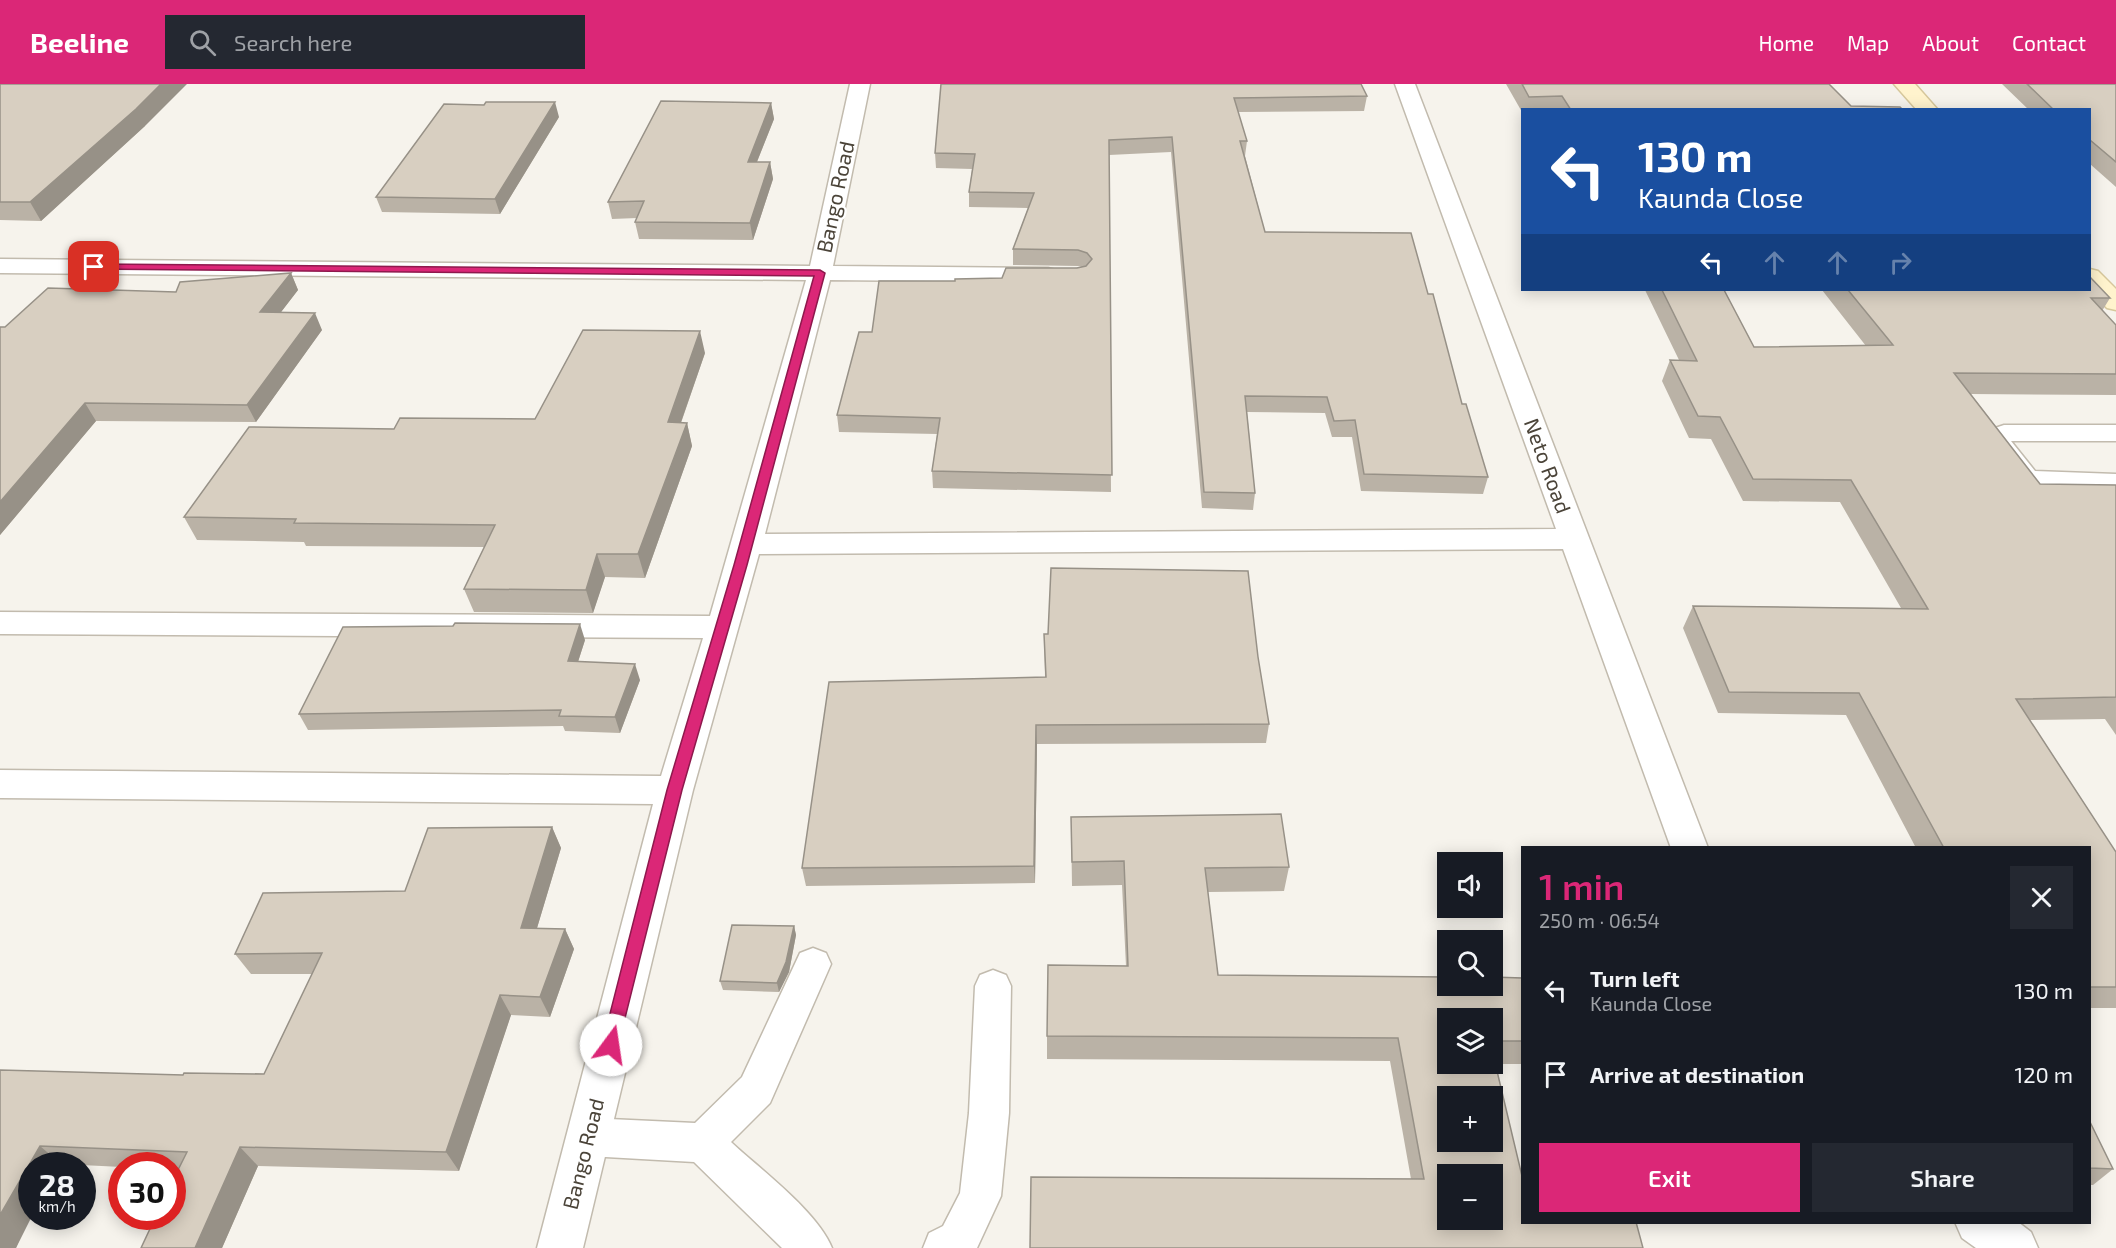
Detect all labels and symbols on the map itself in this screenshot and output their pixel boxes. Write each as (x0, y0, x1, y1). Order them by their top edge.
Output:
street label: Bango Road (811, 139, 859, 255)
pin (68, 241, 119, 292)
street label: Neto Road (1520, 415, 1577, 516)
position arrow (579, 1013, 643, 1077)
street label: Bango Road (557, 1096, 608, 1212)
speed limit sign: 30 (108, 1152, 186, 1230)

